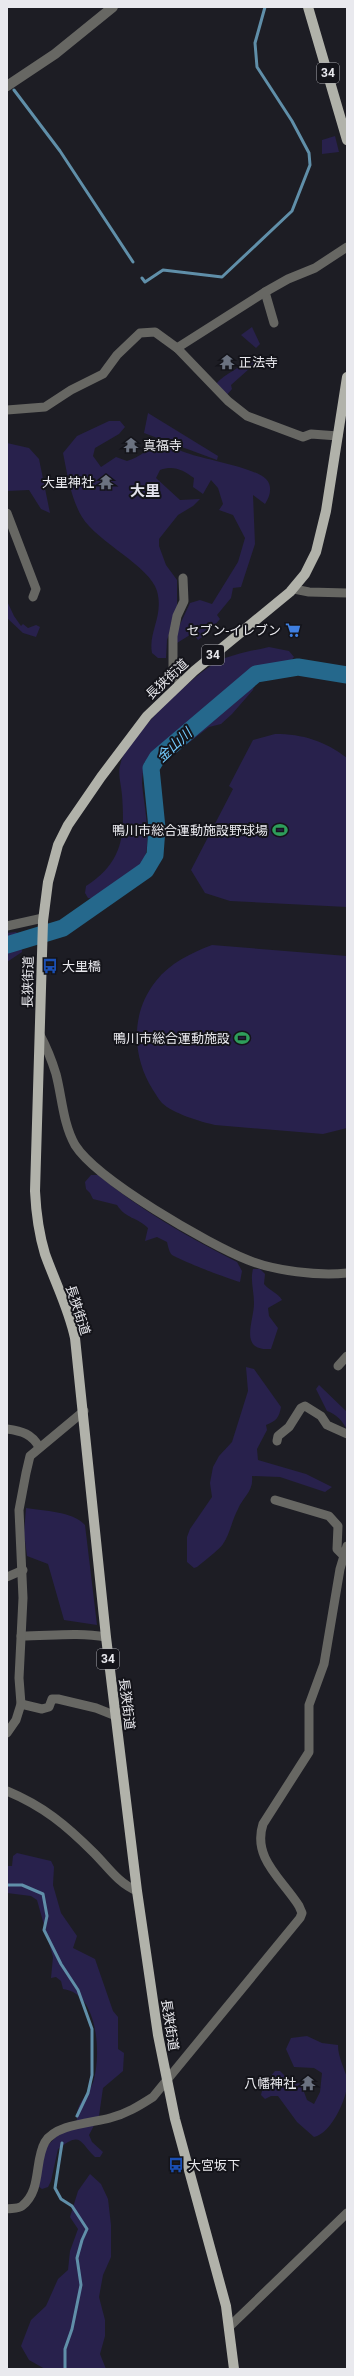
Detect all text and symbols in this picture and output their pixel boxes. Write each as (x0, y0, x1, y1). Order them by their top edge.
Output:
road number: 34 (317, 63, 339, 83)
temple icon: 正法寺 (218, 353, 236, 371)
place label: 正法寺 (239, 355, 278, 370)
temple icon: 真福寺 (122, 436, 140, 454)
place label: 真福寺 (143, 438, 182, 453)
temple icon: 大里神社 (97, 473, 115, 491)
place label: 大里神社 (42, 475, 94, 490)
district label: 大里 (130, 482, 160, 500)
supermarket icon: セブン-イレブン (284, 621, 302, 639)
place label: セブン-イレブン (186, 623, 281, 638)
road number: 34 (202, 645, 224, 665)
street label: 長狭街道 (143, 656, 191, 702)
water label: 金山川 (153, 723, 196, 765)
sports icon: 鴨川市総合運動施設野球場 (271, 821, 289, 839)
place label: 鴨川市総合運動施設野球場 (112, 823, 268, 838)
street label: 長狭街道 (20, 956, 36, 1008)
bus stop icon: 大里橋 (41, 957, 59, 975)
place label: 大里橋 (62, 959, 101, 974)
sports icon: 鴨川市総合運動施設 (233, 1029, 251, 1047)
place label: 鴨川市総合運動施設 (113, 1031, 230, 1046)
street label: 長狭街道 (63, 1283, 93, 1337)
road number: 34 (97, 1649, 119, 1669)
street label: 長狭街道 (116, 1677, 138, 1731)
street label: 長狭街道 (159, 1998, 181, 2052)
temple icon: 八幡神社 (299, 2074, 317, 2092)
place label: 八幡神社 (244, 2076, 296, 2091)
bus stop icon: 大宮坂下 (167, 2156, 185, 2174)
place label: 大宮坂下 (188, 2158, 240, 2173)

